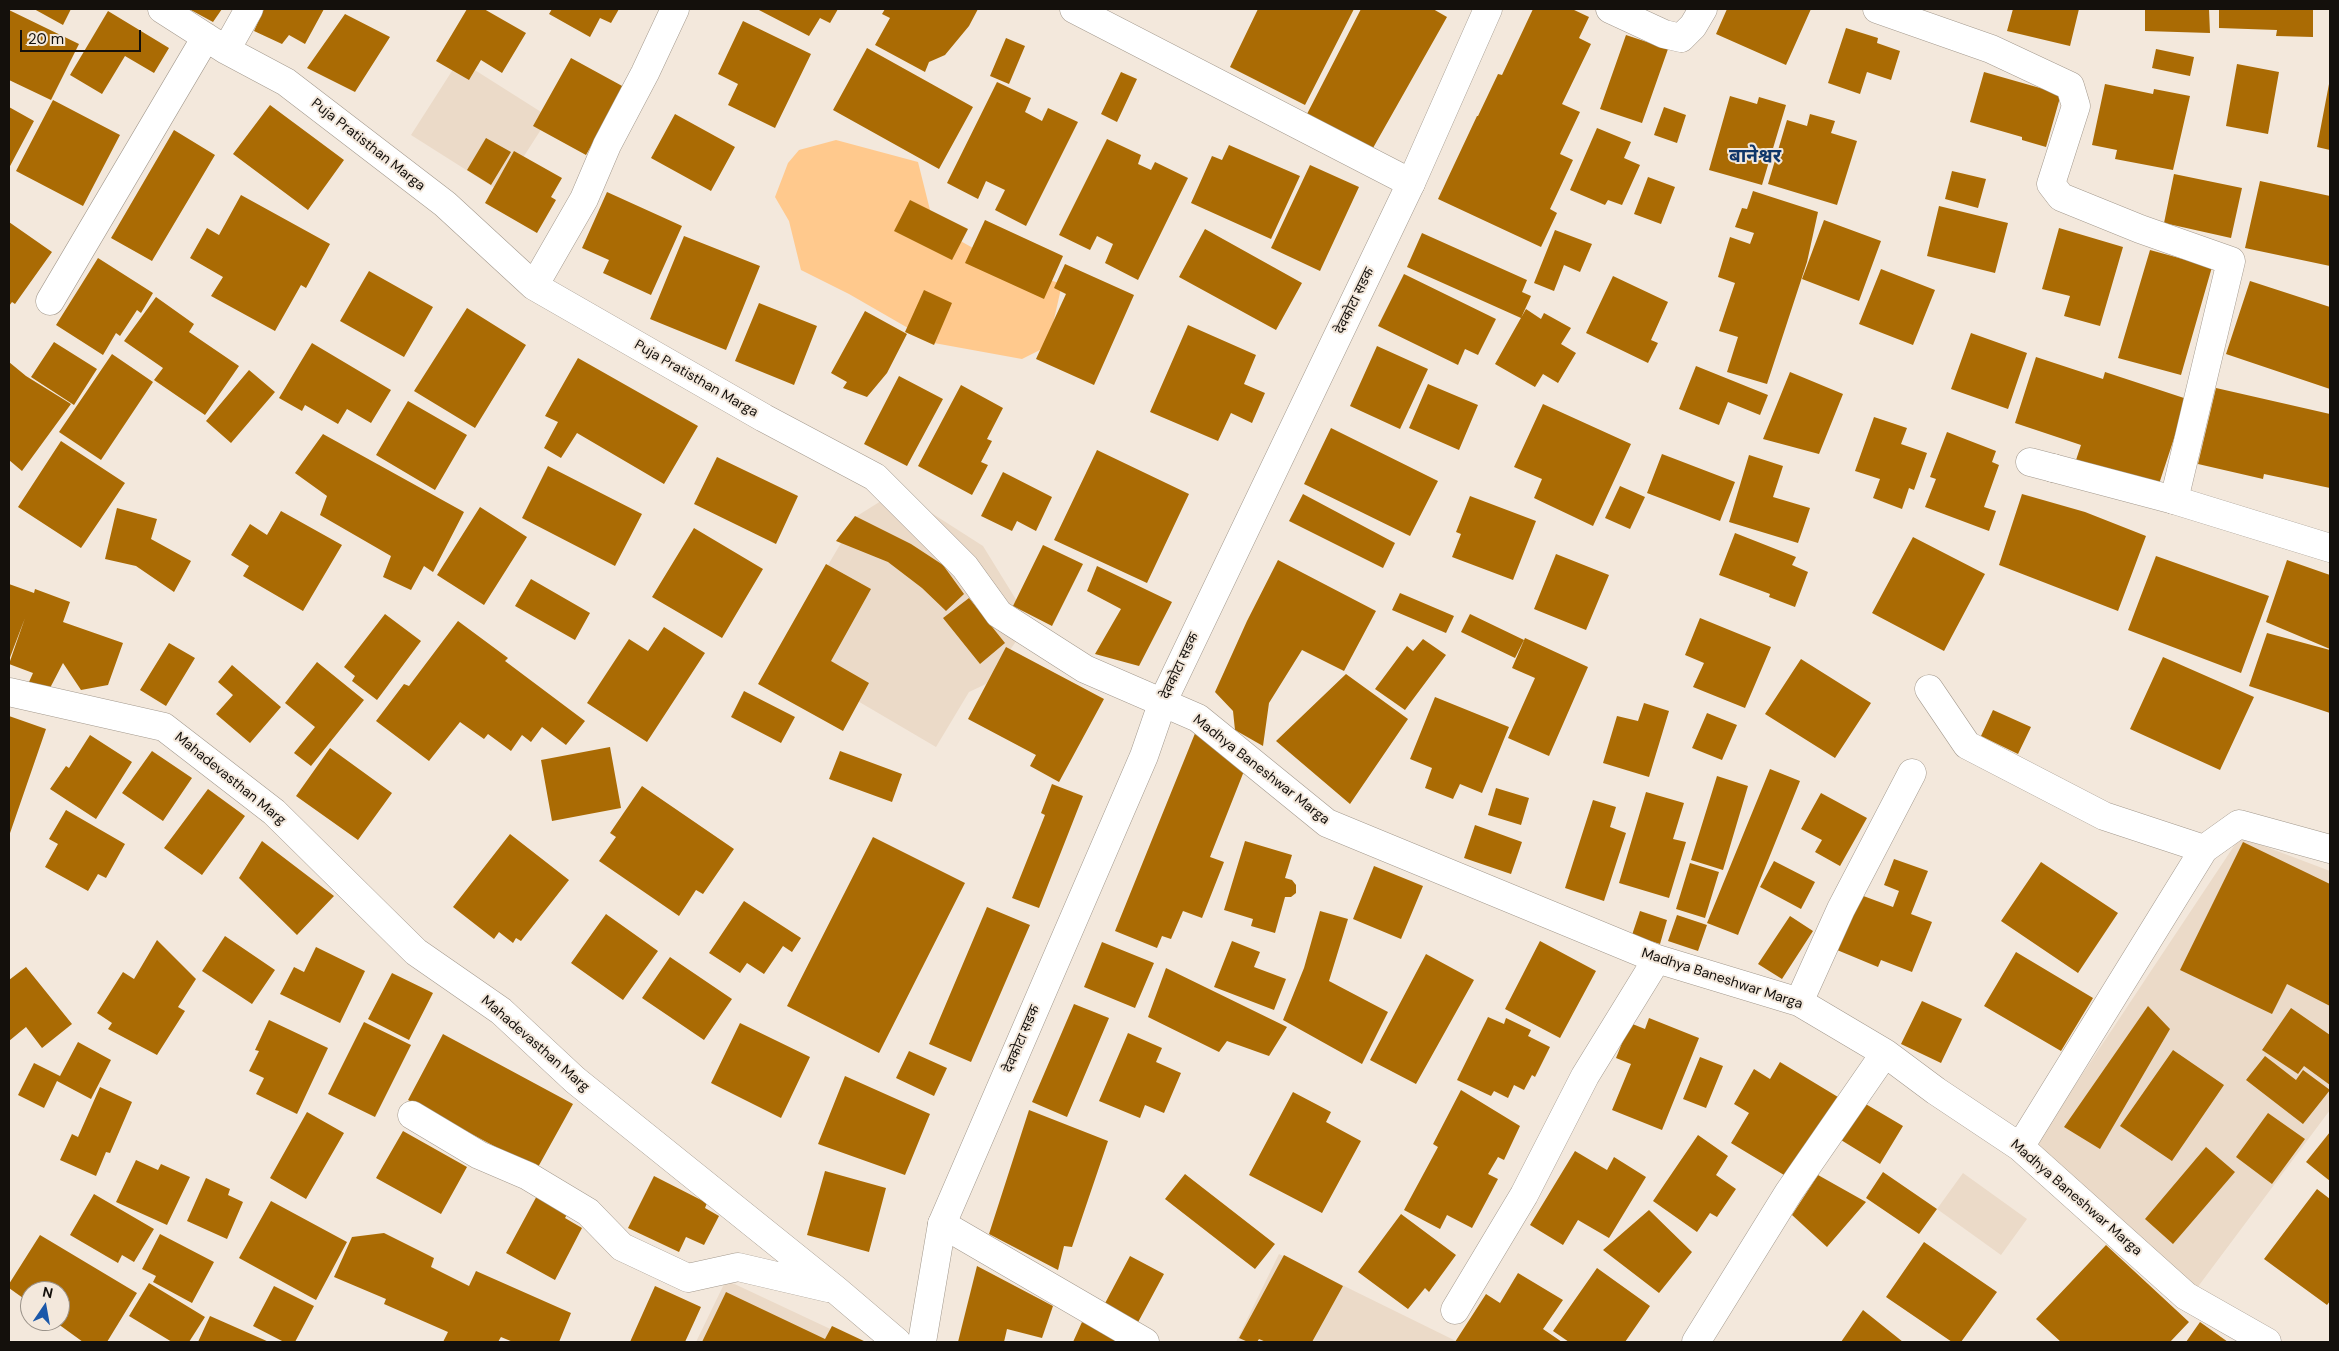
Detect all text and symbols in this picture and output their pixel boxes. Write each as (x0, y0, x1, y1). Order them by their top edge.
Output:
scale bar (22, 20, 144, 52)
text: 20 m (28, 29, 64, 49)
street label: Puja Pratisthan Marga (308, 95, 428, 195)
district label: बानेश्वर (1729, 146, 1781, 168)
street label: देवकोटा सडक (1332, 265, 1378, 337)
street label: Puja Pratisthan Marga (631, 337, 761, 421)
street label: देवकोटा सडक (1157, 630, 1203, 702)
street label: Madhya Baneshwar Marga (1189, 711, 1333, 829)
street label: Mahadevasthan Marg (171, 729, 289, 829)
street label: Madhya Baneshwar Marga (1639, 945, 1805, 1013)
street label: Mahadevasthan Marg (477, 992, 593, 1096)
street label: देवकोटा सडक (1000, 1003, 1044, 1075)
street label: Madhya Baneshwar Marga (2007, 1136, 2145, 1260)
north arrow (20, 1281, 70, 1331)
text: N (41, 1282, 55, 1302)

